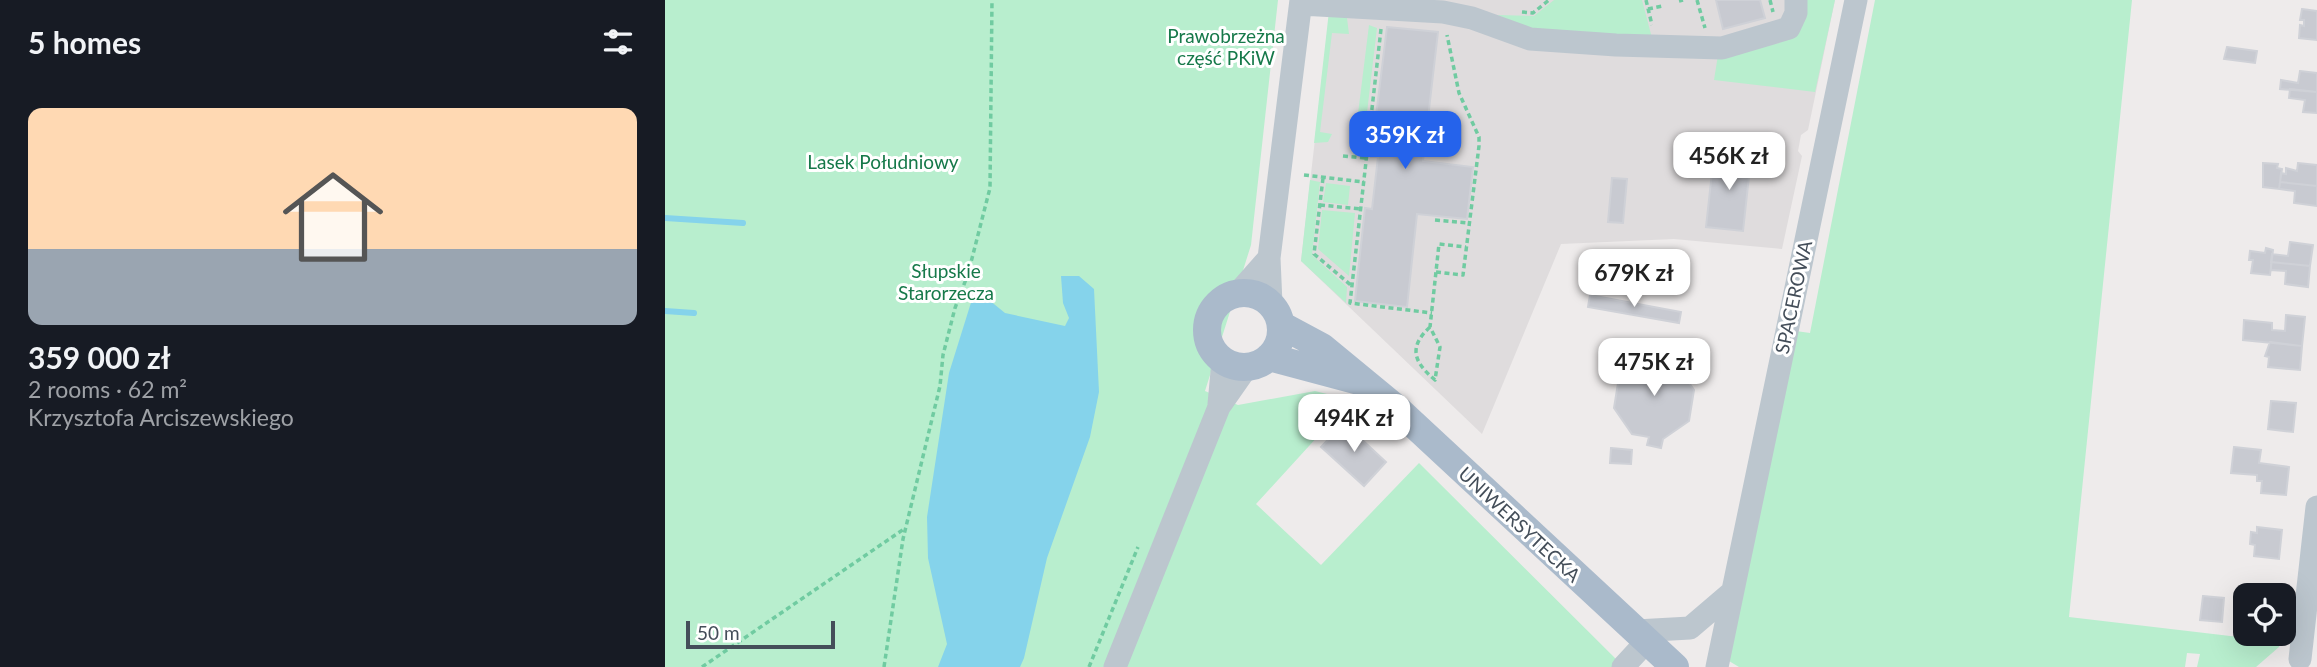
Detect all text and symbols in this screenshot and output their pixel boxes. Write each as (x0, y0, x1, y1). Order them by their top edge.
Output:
icon: filters (599, 23, 637, 61)
text: 5 homes (28, 24, 141, 60)
park label: Prawobrzeżna część PKiW (1167, 24, 1285, 69)
pin: 359K zł (1340, 111, 1470, 171)
text: 359K zł (1365, 120, 1445, 148)
pin: 456K zł (1664, 132, 1794, 192)
text: 456K zł (1689, 141, 1769, 169)
park label: Lasek Południowy (807, 150, 959, 173)
icon: home (270, 154, 396, 280)
street label: SPACEROWA (1770, 238, 1816, 356)
pin: 679K zł (1569, 250, 1699, 309)
text: 679K zł (1594, 258, 1674, 286)
park label: Słupskie Starorzecza (898, 259, 994, 304)
pin: 475K zł (1589, 338, 1719, 398)
text: 359 000 zł (28, 339, 171, 375)
text: 475K zł (1614, 347, 1694, 375)
text: 2 rooms · 62 m² (28, 375, 187, 403)
pin: 494K zł (1289, 394, 1419, 454)
text: Krzysztofa Arciszewskiego (28, 403, 294, 431)
text: 494K zł (1314, 403, 1394, 431)
street label: UNIWERSYTECKA (1454, 462, 1586, 586)
map controls (2233, 583, 2296, 646)
button: locate (2233, 583, 2296, 646)
scale bar (686, 618, 835, 650)
text: 50 m (697, 621, 740, 644)

